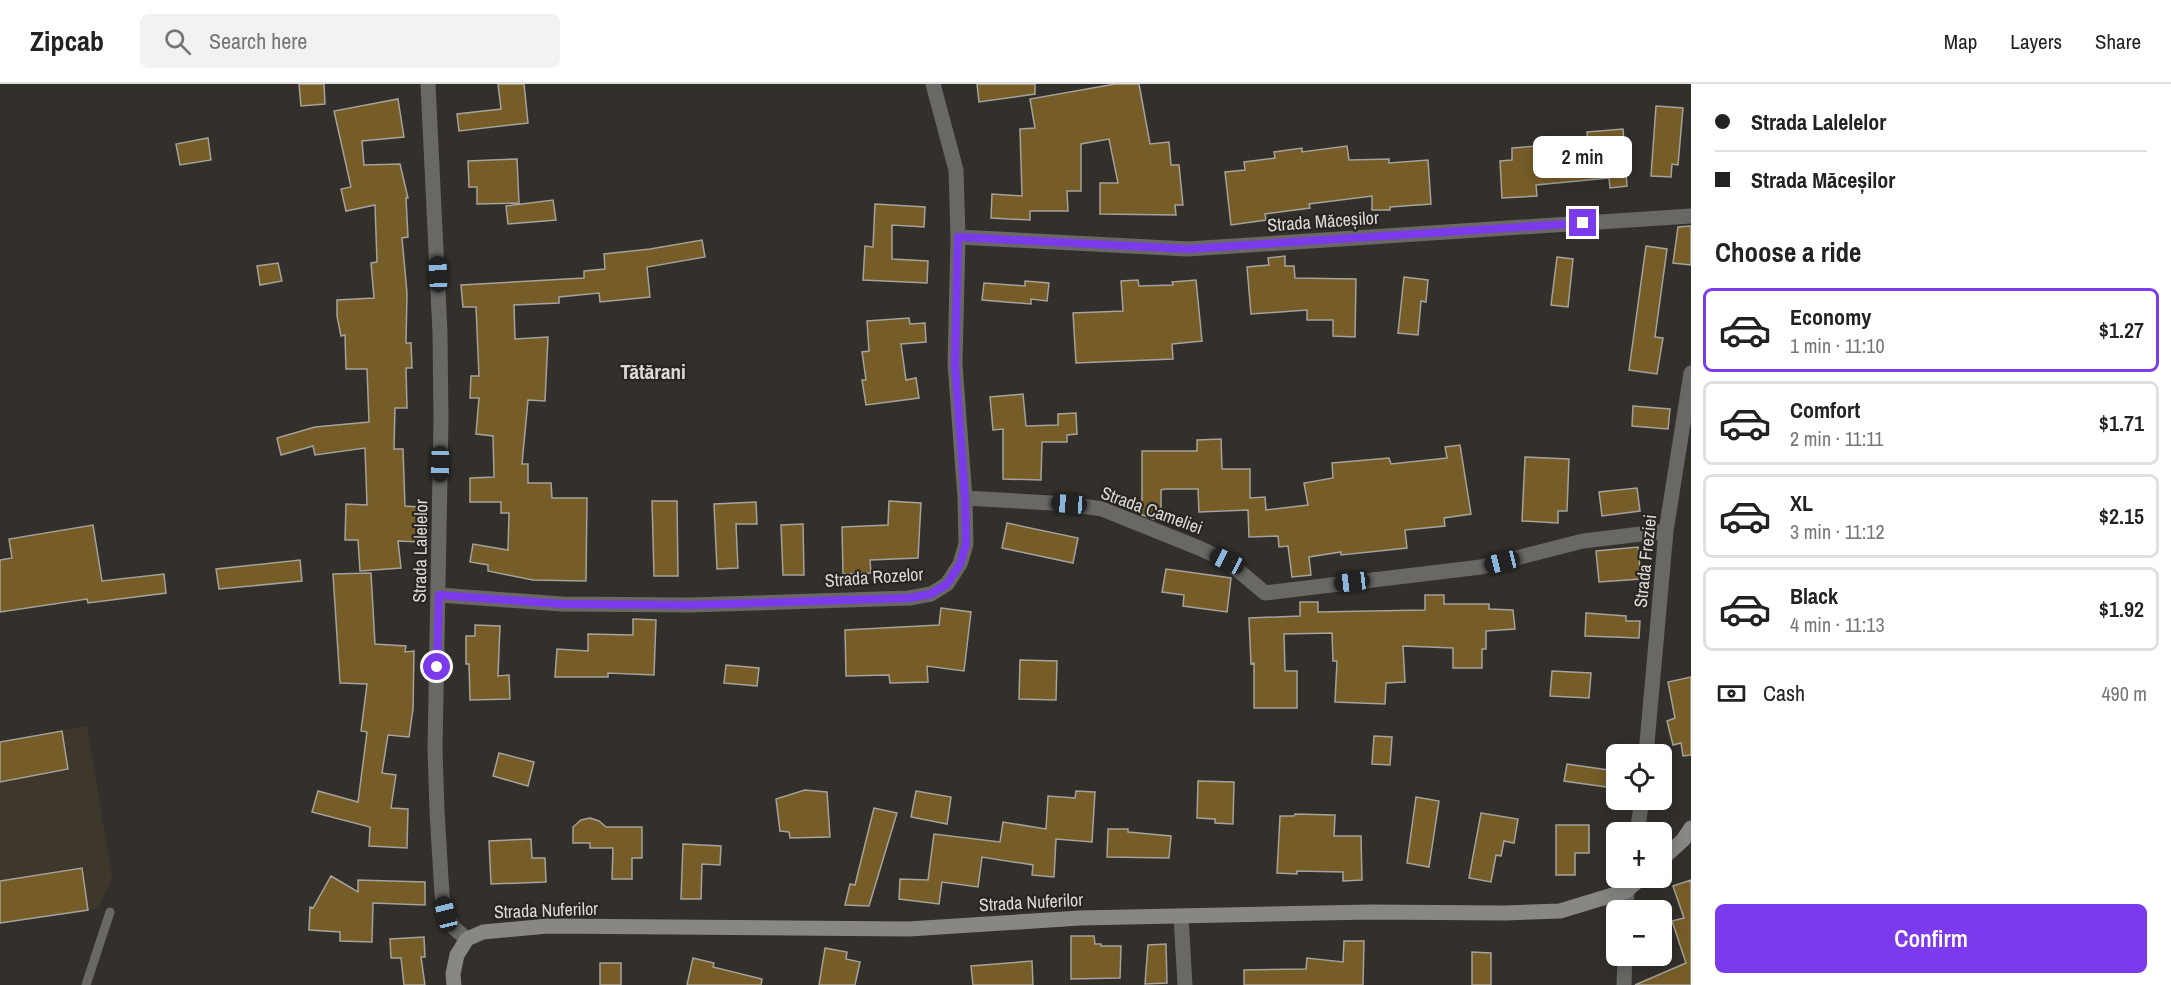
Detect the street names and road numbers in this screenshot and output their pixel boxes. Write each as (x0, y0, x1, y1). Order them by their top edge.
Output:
street label: Strada Măceșilor (1266, 205, 1380, 237)
street label: Strada Cameliei (1098, 480, 1206, 540)
street label: Strada Lalelelor (407, 499, 433, 603)
street label: Strada Freziei (1628, 513, 1662, 609)
street label: Strada Rozelor (824, 561, 924, 593)
street label: Strada Nuferilor (978, 887, 1084, 917)
street label: Strada Nuferilor (494, 896, 599, 924)

